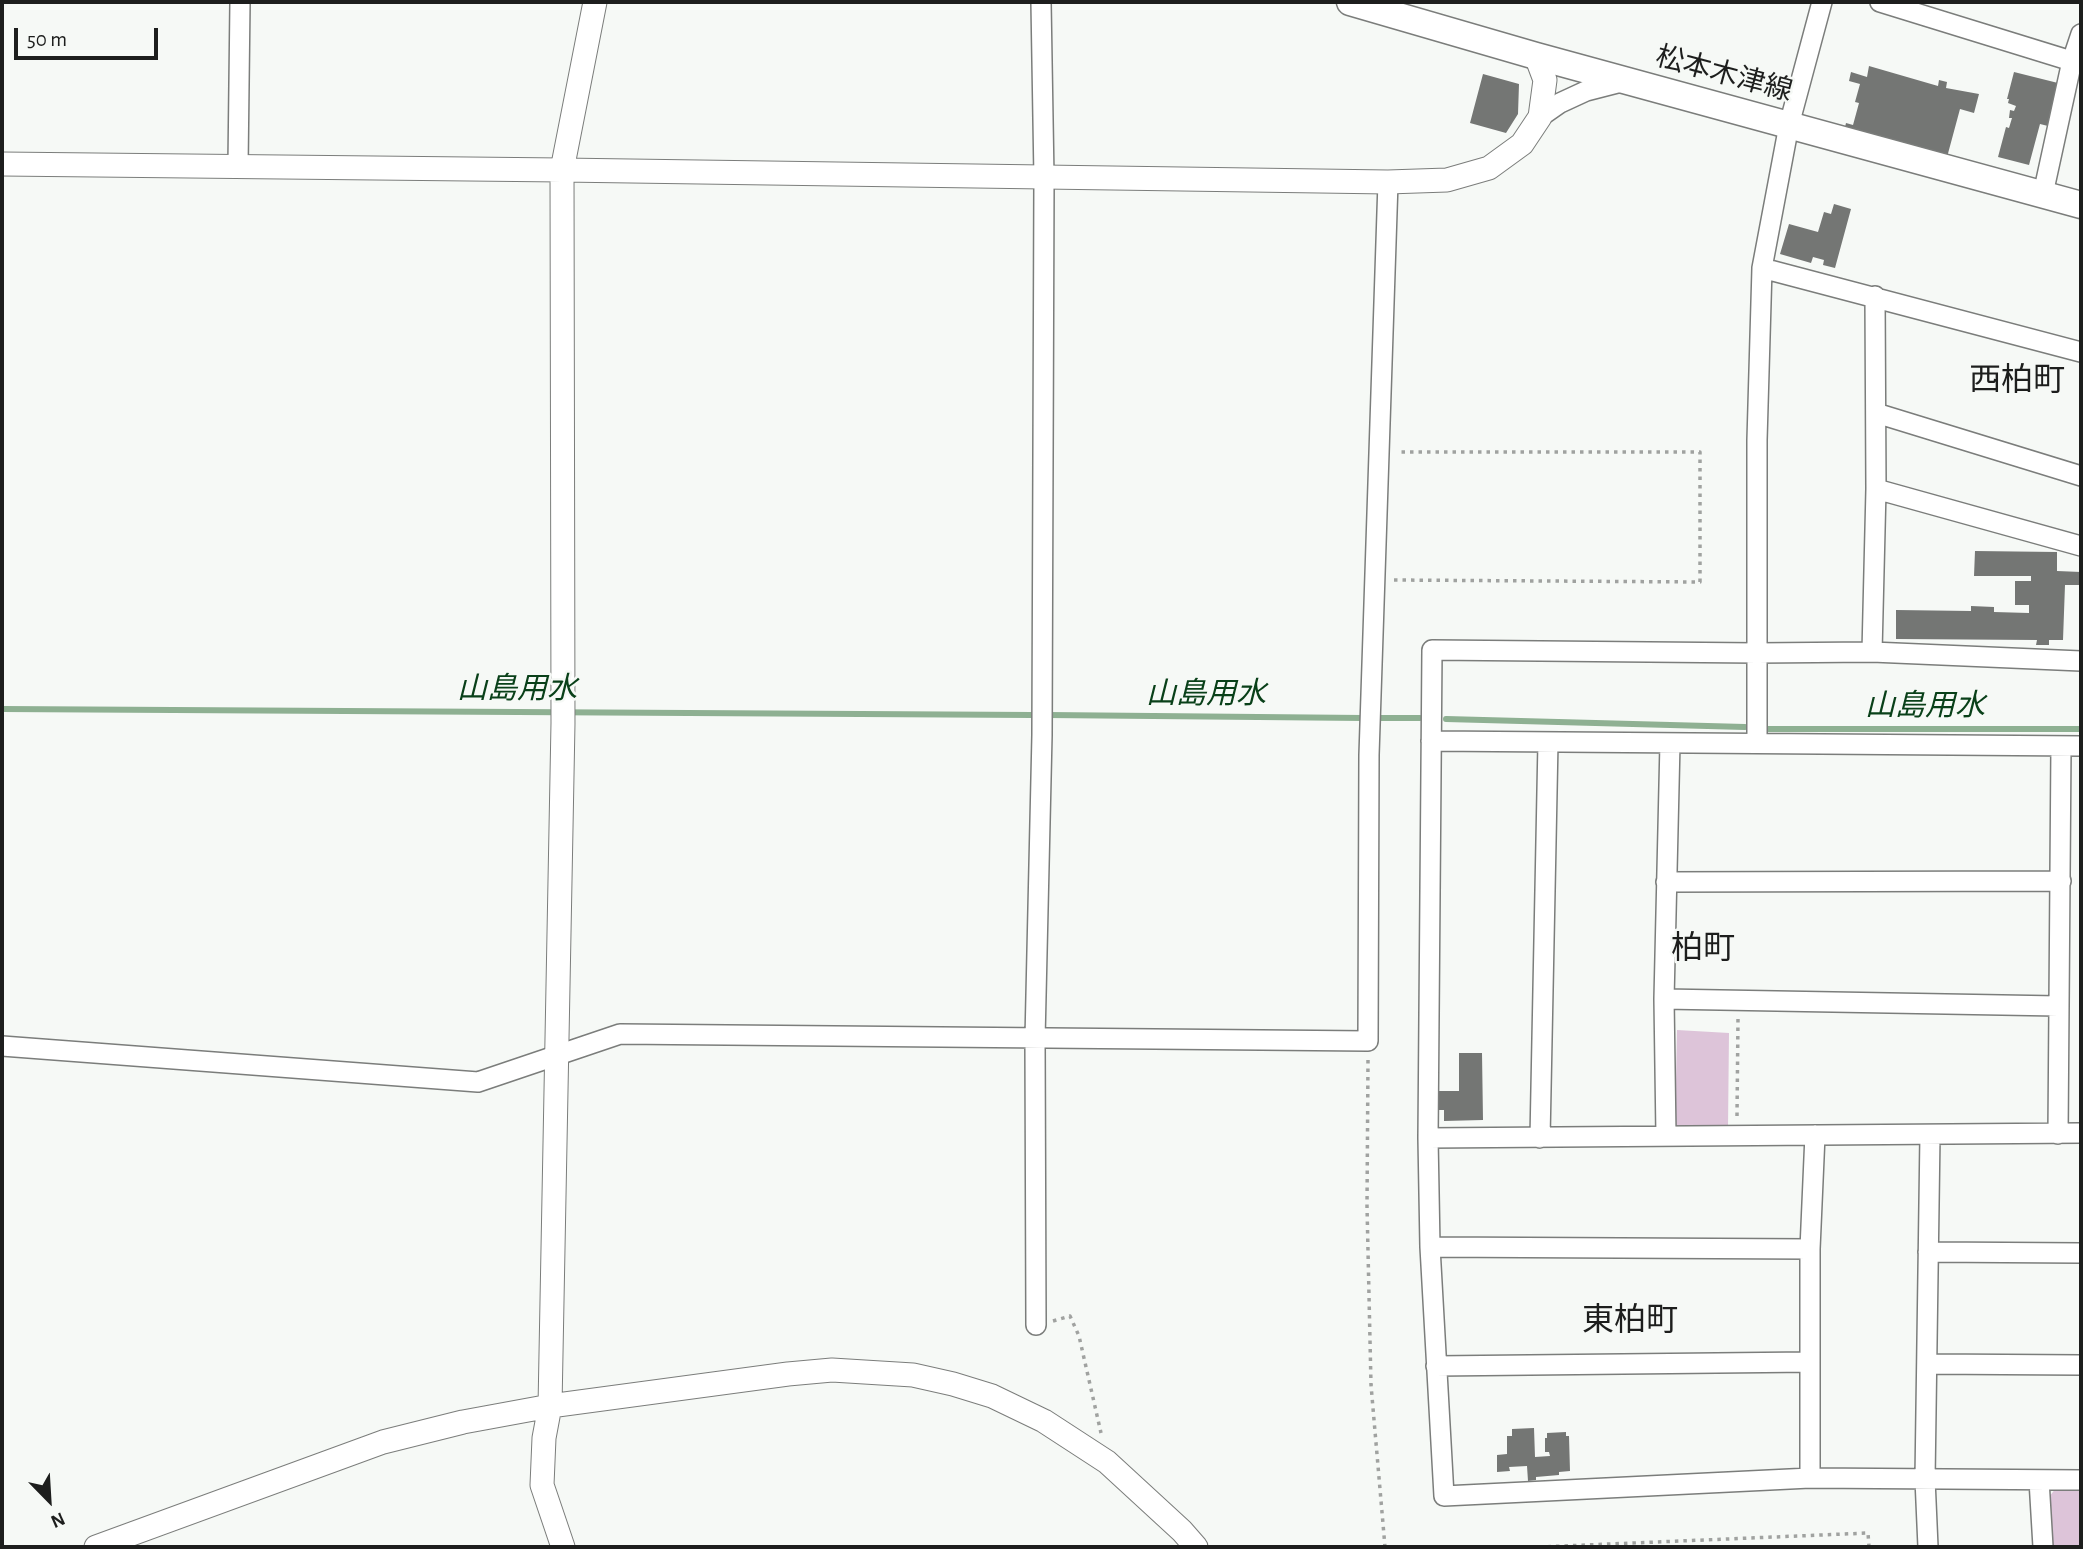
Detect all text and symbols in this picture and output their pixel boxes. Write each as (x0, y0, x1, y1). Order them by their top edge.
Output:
scale bar (18, 14, 161, 58)
text: 50 m (27, 29, 67, 50)
street label: 松本木津線 (1652, 40, 1796, 108)
district label: 西柏町 (1969, 361, 2065, 399)
water label: 山島用水 (457, 671, 577, 707)
water label: 山島用水 (1146, 676, 1266, 712)
water label: 山島用水 (1865, 688, 1985, 724)
district label: 柏町 (1671, 929, 1735, 967)
district label: 東柏町 (1582, 1301, 1678, 1339)
north arrow (14, 1465, 84, 1535)
text: N (48, 1508, 68, 1531)

